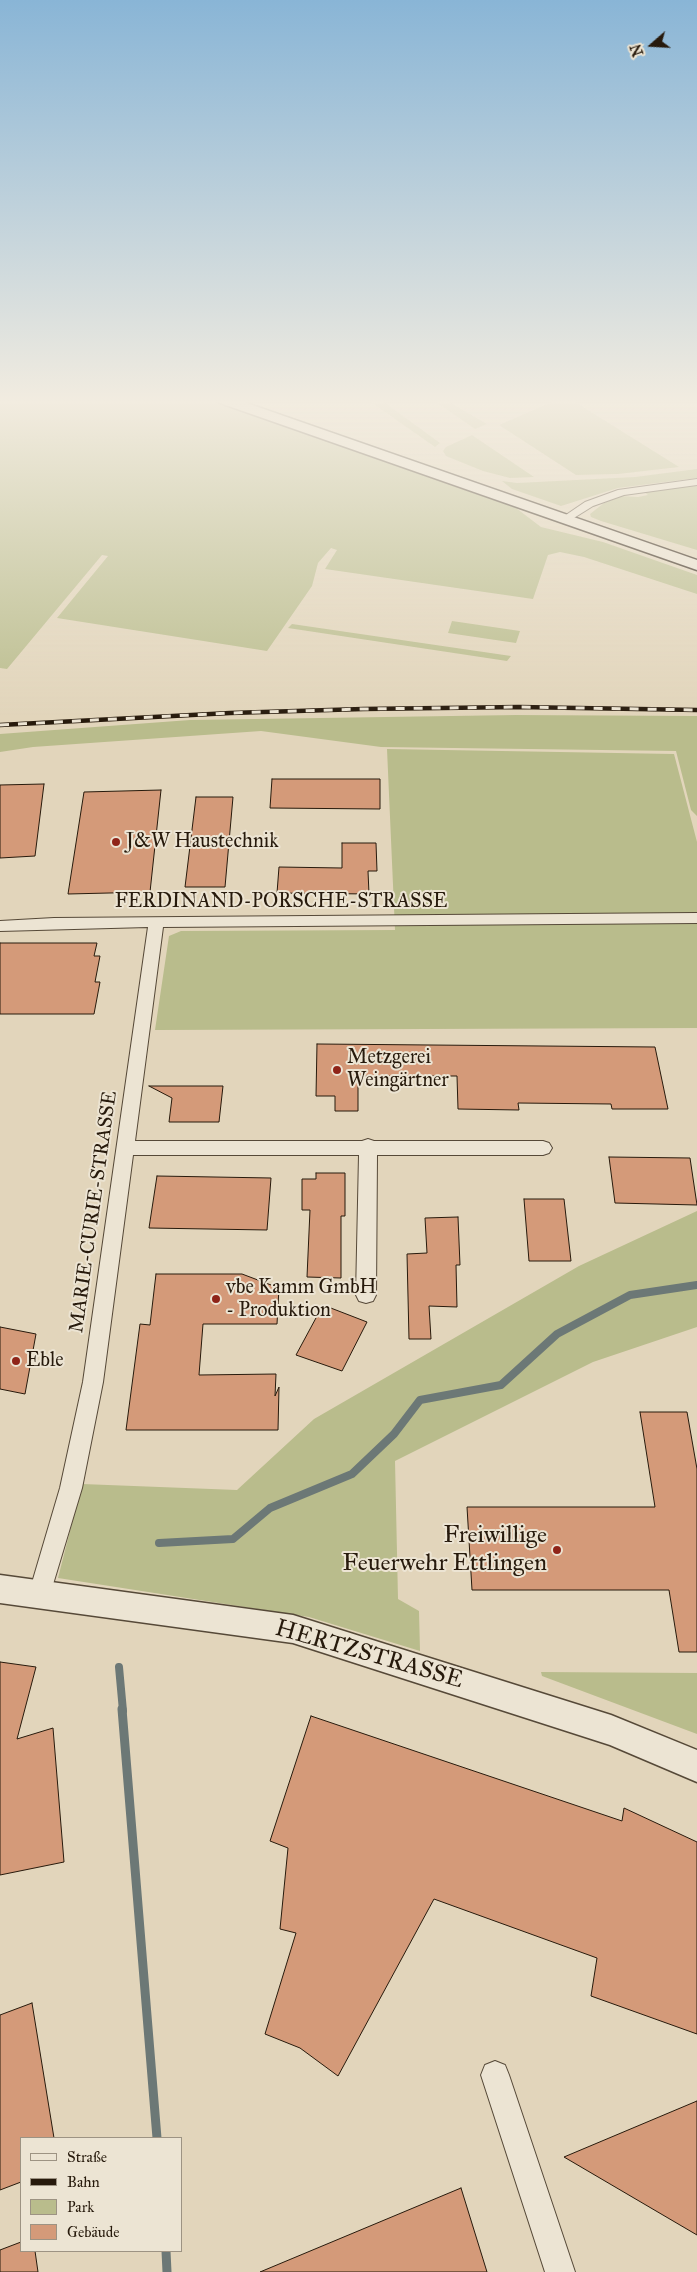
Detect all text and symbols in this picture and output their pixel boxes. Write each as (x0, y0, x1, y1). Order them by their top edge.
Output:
north arrow (627, 20, 677, 70)
text: N (627, 42, 647, 58)
place label: J&W Haustechnik (126, 830, 279, 854)
marker: J&W Haustechnik (110, 836, 122, 848)
street label: FERDINAND-PORSCHE-STRASSE (115, 890, 447, 914)
place label: Metzgerei Weingärtner (347, 1046, 449, 1093)
marker: Metzgerei Weingärtner (331, 1064, 343, 1076)
street label: MARIE-CURIE-STRASSE (65, 1090, 123, 1334)
place label: vbe Kamm GmbH - Produktion (226, 1276, 377, 1323)
marker: vbe Kamm GmbH - Produktion (210, 1293, 222, 1305)
place label: Eble (26, 1349, 64, 1373)
marker: Eble (10, 1355, 22, 1367)
place label: Freiwillige Feuerwehr Ettlingen (343, 1522, 547, 1578)
marker: Freiwillige Feuerwehr Ettlingen (551, 1544, 563, 1556)
street label: HERTZSTRASSE (272, 1614, 466, 1696)
legend (20, 2137, 182, 2252)
text: Straße (67, 2148, 107, 2166)
text: Bahn (67, 2173, 100, 2191)
text: Park (67, 2198, 94, 2216)
text: Gebäude (67, 2223, 120, 2241)

